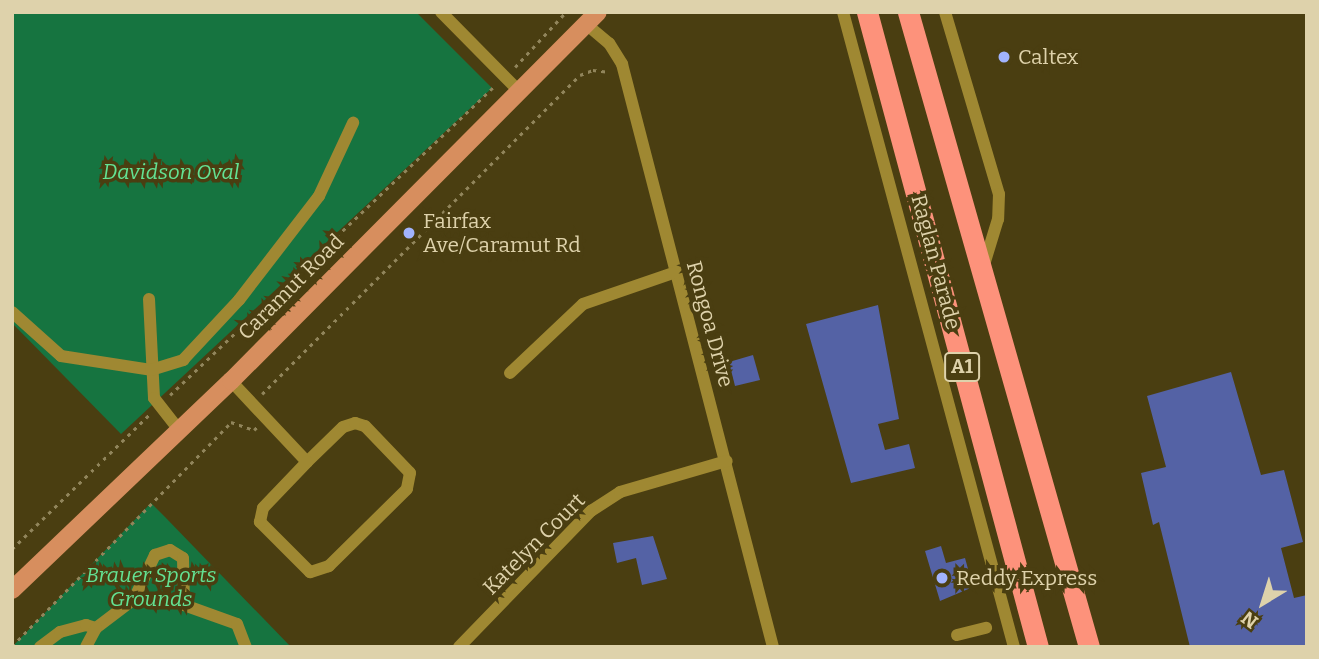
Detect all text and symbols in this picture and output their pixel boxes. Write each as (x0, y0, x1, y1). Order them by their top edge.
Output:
place label: Caltex (1018, 44, 1078, 70)
marker: Caltex (996, 49, 1012, 65)
park label: Davidson Oval (103, 159, 239, 185)
street label: Raglan Parade (906, 192, 966, 332)
place label: Fairfax Ave/Caramut Rd (423, 208, 581, 258)
marker: Fairfax Ave/Caramut Rd (401, 225, 417, 241)
street label: Caramut Road (233, 229, 349, 345)
street label: Rongoa Drive (681, 258, 739, 390)
road number: A1 (943, 352, 981, 382)
street label: Katelyn Court (478, 488, 590, 600)
park label: Brauer Sports Grounds (86, 562, 216, 612)
place label: Reddy Express (956, 565, 1097, 591)
north arrow (1228, 568, 1298, 638)
marker: Reddy Express (934, 570, 950, 586)
text: N (1237, 606, 1263, 634)

